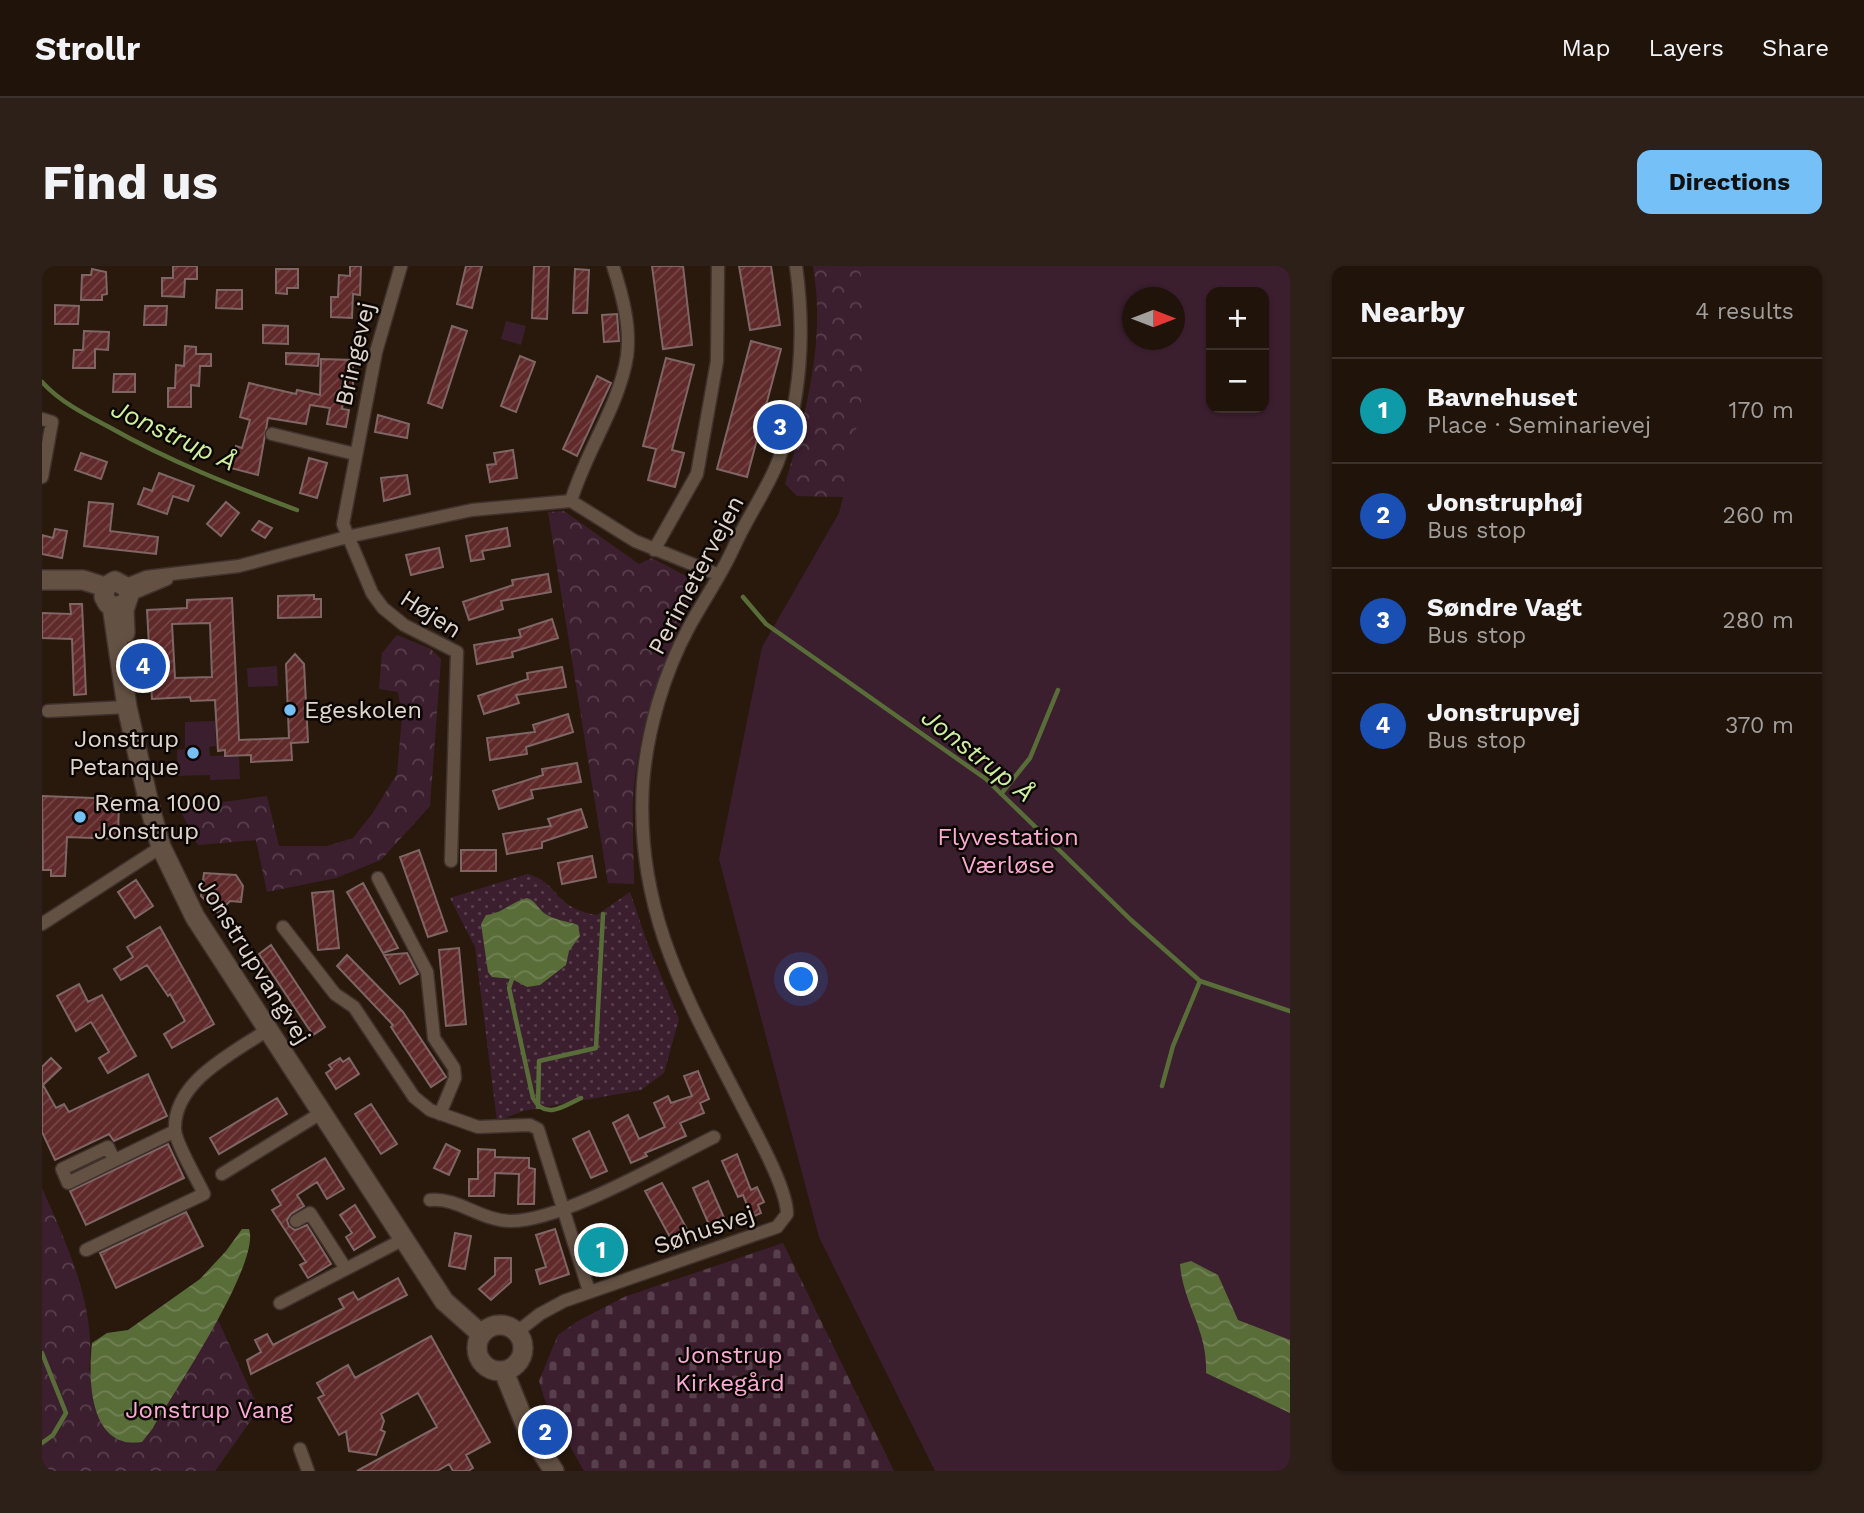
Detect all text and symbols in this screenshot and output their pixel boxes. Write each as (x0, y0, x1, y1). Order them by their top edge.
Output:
text: Strollr (35, 29, 140, 68)
text: Map (1562, 34, 1610, 62)
text: Layers (1648, 34, 1724, 62)
text: Share (1762, 34, 1829, 62)
button: Directions (1637, 150, 1822, 214)
text: Find us (42, 153, 218, 211)
north arrow (1122, 287, 1185, 350)
map controls (1206, 287, 1269, 413)
button: + (1206, 287, 1269, 350)
text: Nearby (1360, 294, 1465, 329)
text: 4 results (1695, 298, 1794, 325)
street label: Bringevej (329, 299, 381, 409)
button: − (1206, 350, 1269, 413)
text: Bavnehuset (1427, 382, 1577, 412)
water label: Jonstrup Å (107, 393, 241, 477)
text: 1 (1378, 397, 1388, 424)
text: 170 m (1729, 397, 1794, 424)
pin: 3 (757, 401, 803, 453)
text: Place · Seminarievej (1427, 412, 1651, 439)
text: Jonstruphøj (1427, 487, 1583, 517)
street label: Perimetervejen (642, 491, 750, 659)
text: 2 (1376, 502, 1390, 529)
text: 260 m (1723, 502, 1794, 529)
text: Bus stop (1427, 517, 1526, 544)
street label: Højen (395, 584, 467, 644)
text: Søndre Vagt (1427, 592, 1582, 622)
text: 3 (1376, 607, 1390, 634)
text: 280 m (1722, 607, 1794, 634)
text: Bus stop (1427, 622, 1526, 649)
pin: 4 (120, 640, 166, 692)
place label: Egeskolen (304, 696, 422, 724)
text: Jonstrupvej (1427, 697, 1580, 727)
marker: Egeskolen (282, 702, 298, 718)
water label: Jonstrup Å (916, 702, 1040, 808)
text: 4 (1376, 712, 1390, 739)
text: 370 m (1725, 712, 1794, 739)
place label: Jonstrup Petanque (69, 725, 179, 781)
text: Bus stop (1427, 727, 1526, 754)
marker: Jonstrup Petanque (185, 745, 201, 761)
place label: Rema 1000 Jonstrup (94, 789, 221, 845)
marker: Rema 1000 Jonstrup (72, 809, 88, 825)
park label: Flyvestation Værløse (937, 823, 1079, 879)
street label: Jonstrupvangvej (191, 873, 317, 1049)
your location (784, 962, 818, 996)
street label: Søhusvej (650, 1200, 758, 1260)
pin: 1 (578, 1224, 624, 1276)
park label: Jonstrup Kirkegård (675, 1341, 785, 1397)
park label: Jonstrup Vang (125, 1396, 293, 1424)
pin: 2 (522, 1406, 568, 1458)

